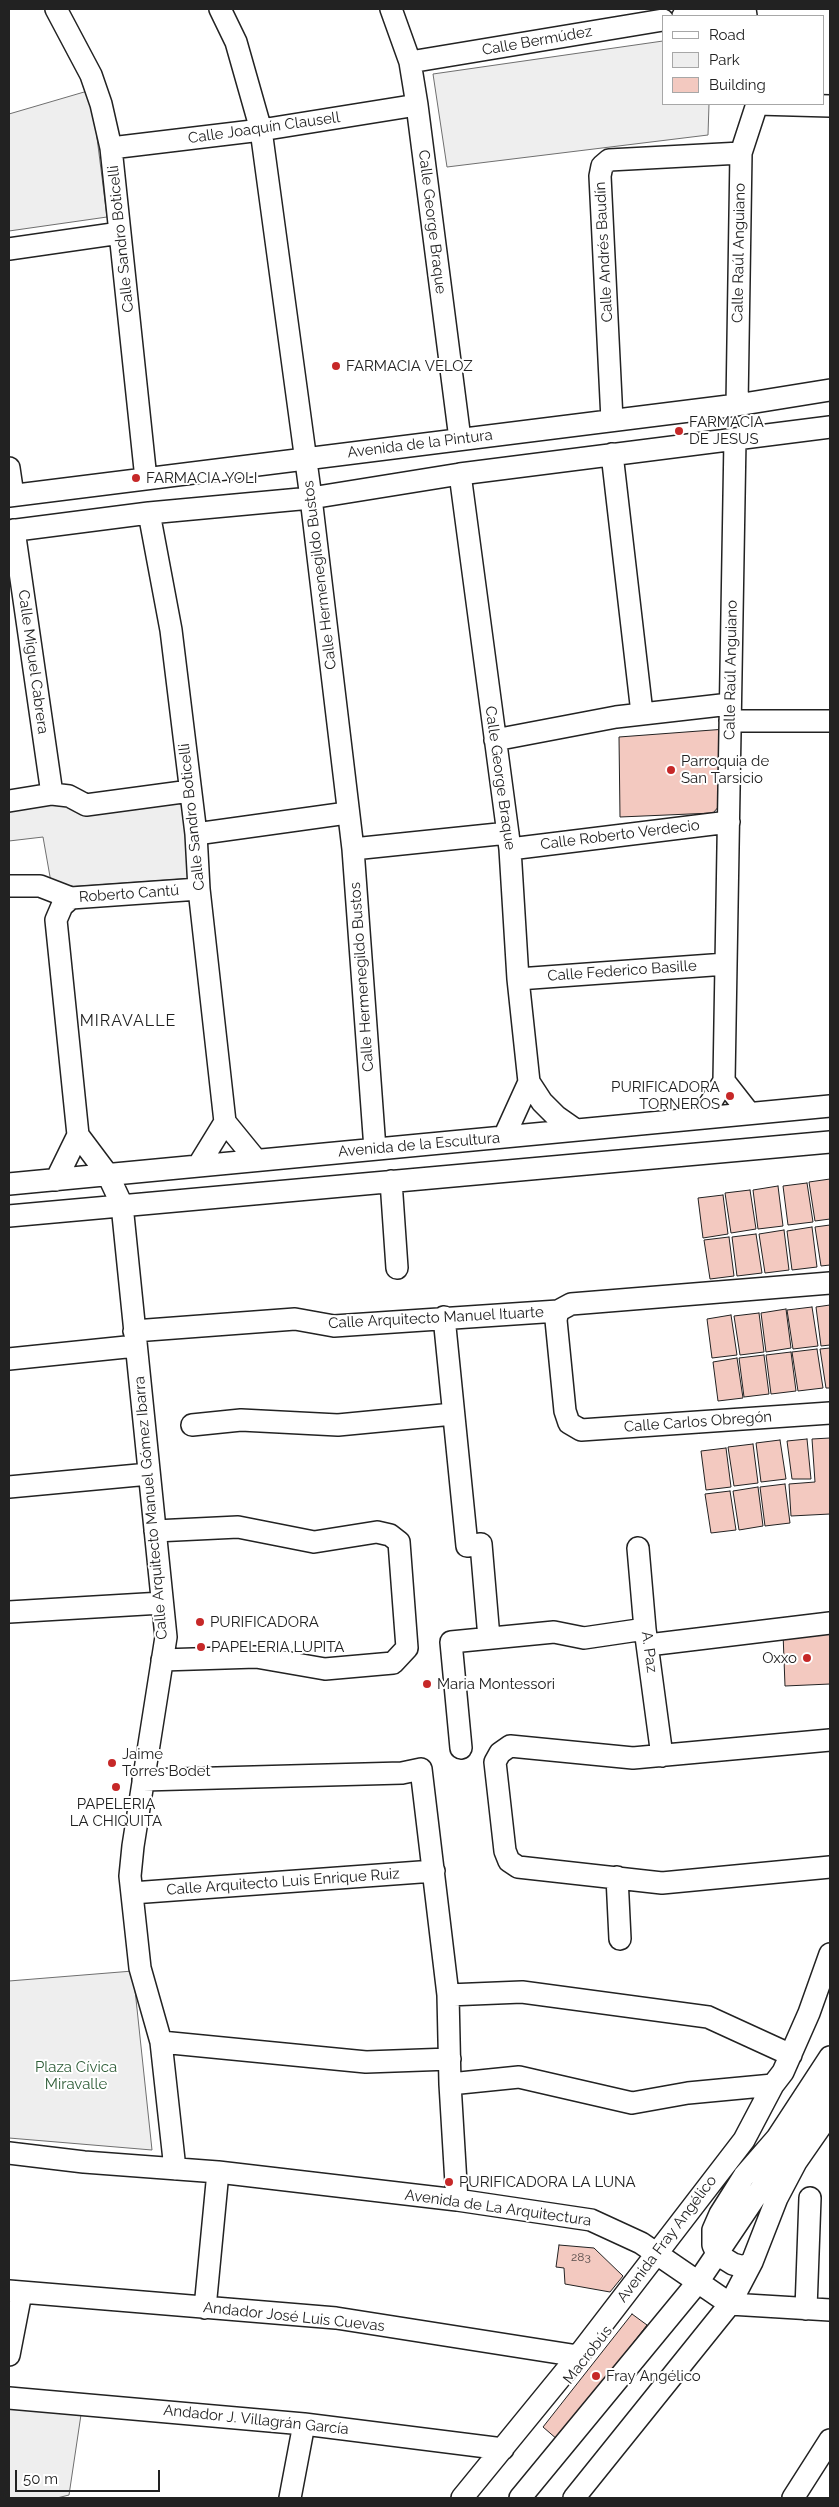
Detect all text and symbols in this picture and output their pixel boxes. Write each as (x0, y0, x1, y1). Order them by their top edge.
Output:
legend (662, 15, 824, 105)
street label: Calle Bermúdez (481, 22, 593, 60)
text: Road (709, 26, 745, 44)
text: Park (709, 51, 740, 69)
text: Building (709, 76, 766, 94)
street label: Calle Joaquín Clausell (187, 108, 341, 148)
street label: Calle George Braque (414, 149, 450, 295)
street label: Calle Sandro Boticelli (104, 165, 138, 313)
street label: Calle Andrés Baudín (591, 181, 617, 323)
street label: Calle Raúl Anguiano (729, 183, 749, 323)
place label: FARMACIA VELOZ (346, 357, 473, 375)
marker: FARMACIA VELOZ (330, 360, 342, 372)
place label: FARMACIA DE JESUS (689, 413, 764, 448)
marker: FARMACIA DE JESUS (673, 425, 685, 437)
street label: Avenida de la Pintura (346, 426, 494, 462)
place label: FARMACIA YOLI (146, 469, 258, 487)
marker: FARMACIA YOLI (130, 472, 142, 484)
street label: Calle Hermenegildo Bustos (299, 479, 341, 671)
street label: Calle Miguel Cabrera (14, 589, 52, 735)
street label: Calle Raúl Anguiano (721, 600, 741, 740)
street label: Calle George Braque (481, 705, 519, 851)
street label: Calle Sandro Boticelli (175, 743, 209, 891)
place label: Parroquia de San Tarsicio (681, 752, 769, 787)
marker: Parroquia de San Tarsicio (665, 764, 677, 776)
street label: Calle Roberto Verdecio (539, 816, 701, 854)
street label: Calle Hermenegildo Bustos (346, 881, 378, 1073)
street label: Roberto Cantú (78, 882, 180, 906)
street label: Calle Federico Basille (547, 957, 697, 985)
district label: MIRAVALLE (79, 1011, 177, 1031)
place label: PURIFICADORA TORNEROS (611, 1078, 720, 1113)
marker: PURIFICADORA TORNEROS (724, 1090, 736, 1102)
street label: Avenida de la Escultura (337, 1129, 501, 1161)
street label: Calle Arquitecto Manuel Ituarte (328, 1303, 544, 1333)
street label: Calle Arquitecto Manuel Gómez Ibarra (131, 1376, 171, 1640)
street label: Calle Carlos Obregón (623, 1408, 773, 1436)
place label: PURIFICADORA (210, 1613, 319, 1631)
marker: PURIFICADORA (194, 1616, 206, 1628)
street label: A. Paz (637, 1630, 661, 1674)
place label: PAPELERIA LUPITA (211, 1638, 344, 1656)
marker: PAPELERIA LUPITA (195, 1641, 207, 1653)
place label: Oxxo (762, 1649, 797, 1667)
marker: Oxxo (801, 1652, 813, 1664)
place label: Maria Montessori (437, 1675, 555, 1693)
marker: Maria Montessori (421, 1678, 433, 1690)
place label: Jaime Torres Bodet (122, 1745, 211, 1780)
marker: Jaime Torres Bodet (106, 1757, 118, 1769)
marker: PAPELERIA LA CHIQUITA (110, 1781, 122, 1793)
place label: PAPELERIA LA CHIQUITA (70, 1795, 162, 1830)
street label: Calle Arquitecto Luis Enrique Ruiz (166, 1865, 400, 1899)
park label: Plaza Cívica Miravalle (35, 2058, 117, 2093)
street label: Avenida Fray Angélico (613, 2172, 721, 2306)
place label: PURIFICADORA LA LUNA (459, 2173, 636, 2191)
marker: PURIFICADORA LA LUNA (443, 2176, 455, 2188)
street label: Avenida de La Arquitectura (404, 2186, 592, 2230)
house number: 283 (571, 2250, 591, 2264)
street label: Andador José Luis Cuevas (202, 2299, 386, 2335)
street label: Macrobús (560, 2322, 616, 2388)
place label: Fray Angélico (606, 2367, 701, 2385)
marker: Fray Angélico (590, 2370, 602, 2382)
street label: Andador J. Villagrán García (162, 2401, 350, 2439)
scale bar (18, 2460, 162, 2492)
text: 50 m (23, 2470, 58, 2488)

